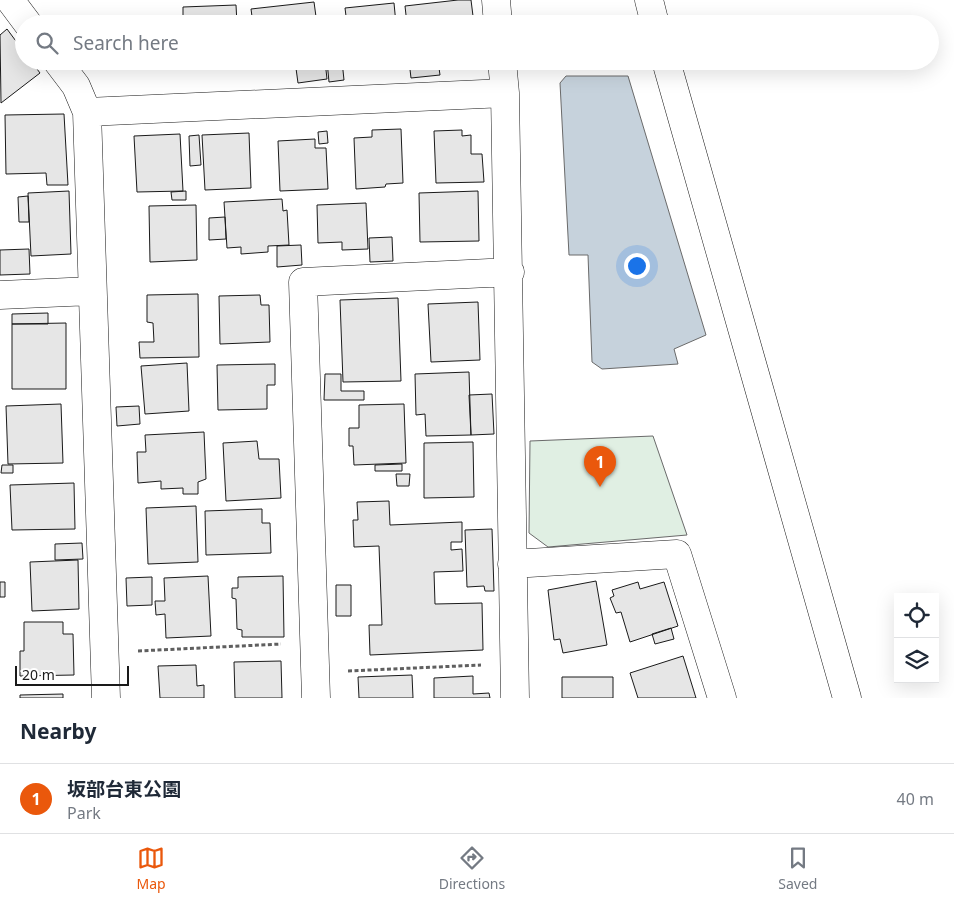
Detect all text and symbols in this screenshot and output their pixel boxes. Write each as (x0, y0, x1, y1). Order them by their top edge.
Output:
search box (15, 15, 939, 70)
icon: search (33, 29, 61, 57)
text: Search here (73, 30, 179, 56)
your location (624, 253, 650, 279)
pin: 1 (584, 446, 616, 487)
map controls (894, 593, 939, 683)
button: locate (894, 593, 939, 638)
button: layers (894, 638, 939, 683)
scale bar (15, 663, 129, 686)
text: 20 m (22, 665, 55, 684)
text: Nearby (20, 717, 96, 745)
text: 坂部台東公園 (67, 776, 181, 802)
text: 1 (31, 788, 41, 810)
text: 40 m (897, 788, 934, 810)
text: Park (67, 802, 101, 824)
tab: Map (137, 844, 166, 893)
tab: Directions (439, 844, 505, 893)
tab: Saved (778, 844, 817, 893)

